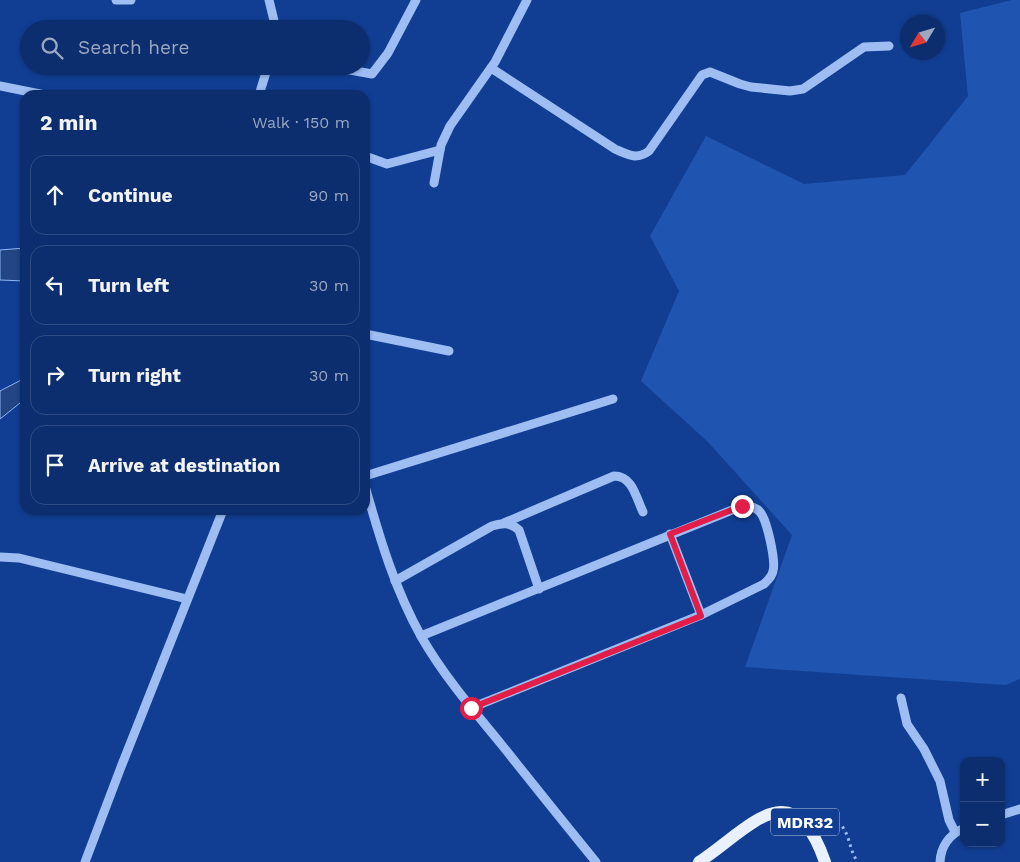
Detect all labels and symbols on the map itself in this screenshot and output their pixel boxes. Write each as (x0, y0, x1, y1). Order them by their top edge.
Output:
north arrow (900, 15, 945, 60)
route end (731, 495, 754, 518)
route start (460, 697, 483, 720)
road number: MDR32 (771, 809, 839, 836)

